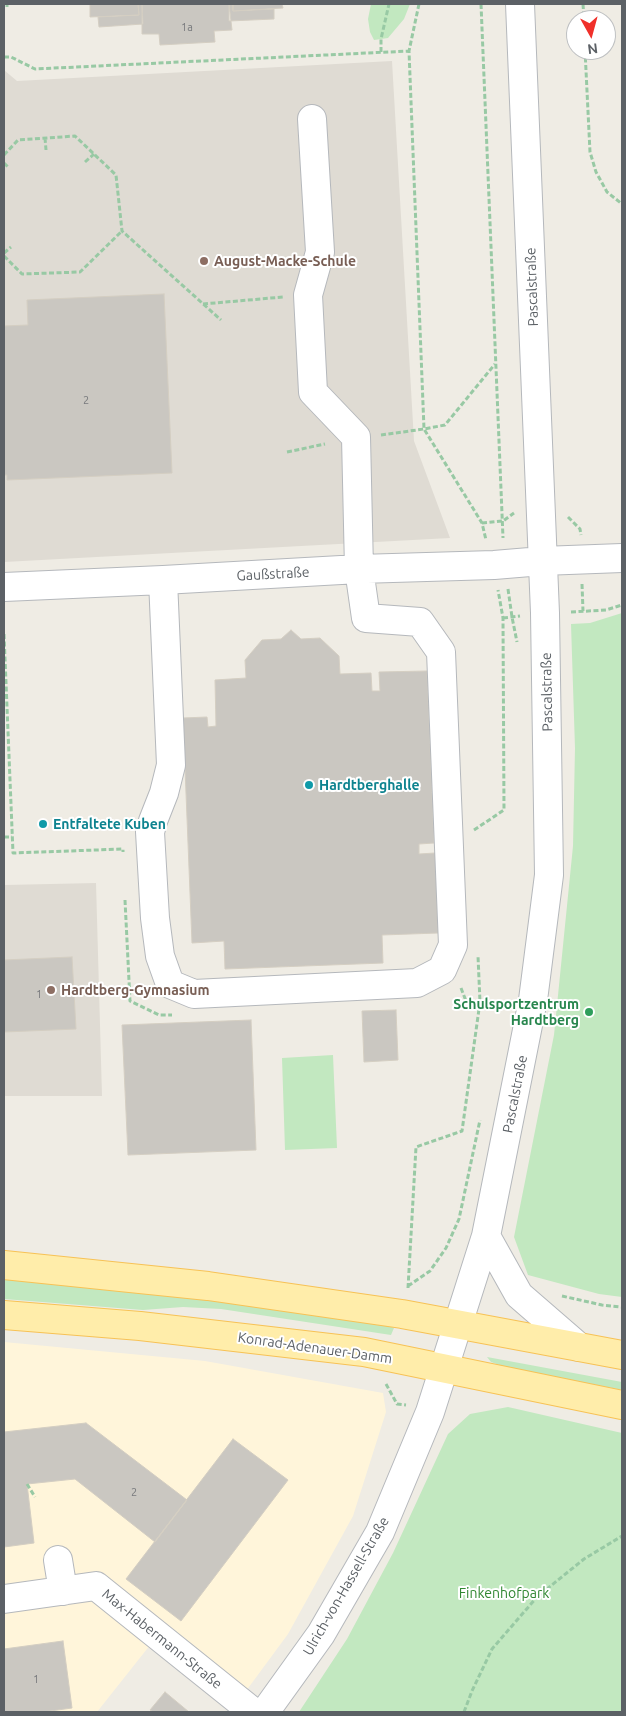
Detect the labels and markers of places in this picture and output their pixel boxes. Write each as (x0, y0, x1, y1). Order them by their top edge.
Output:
place label: August-Macke-Schule (214, 253, 356, 269)
marker: August-Macke-Schule (198, 255, 210, 267)
place label: Hardtberghalle (319, 777, 419, 793)
marker: Hardtberghalle (303, 779, 315, 791)
place label: Entfaltete Kuben (53, 816, 166, 832)
marker: Entfaltete Kuben (37, 818, 49, 830)
place label: Hardtberg-Gymnasium (61, 982, 210, 998)
marker: Hardtberg-Gymnasium (45, 984, 57, 996)
place label: Schulsportzentrum Hardtberg (453, 996, 579, 1028)
marker: Schulsportzentrum Hardtberg (583, 1006, 595, 1018)

